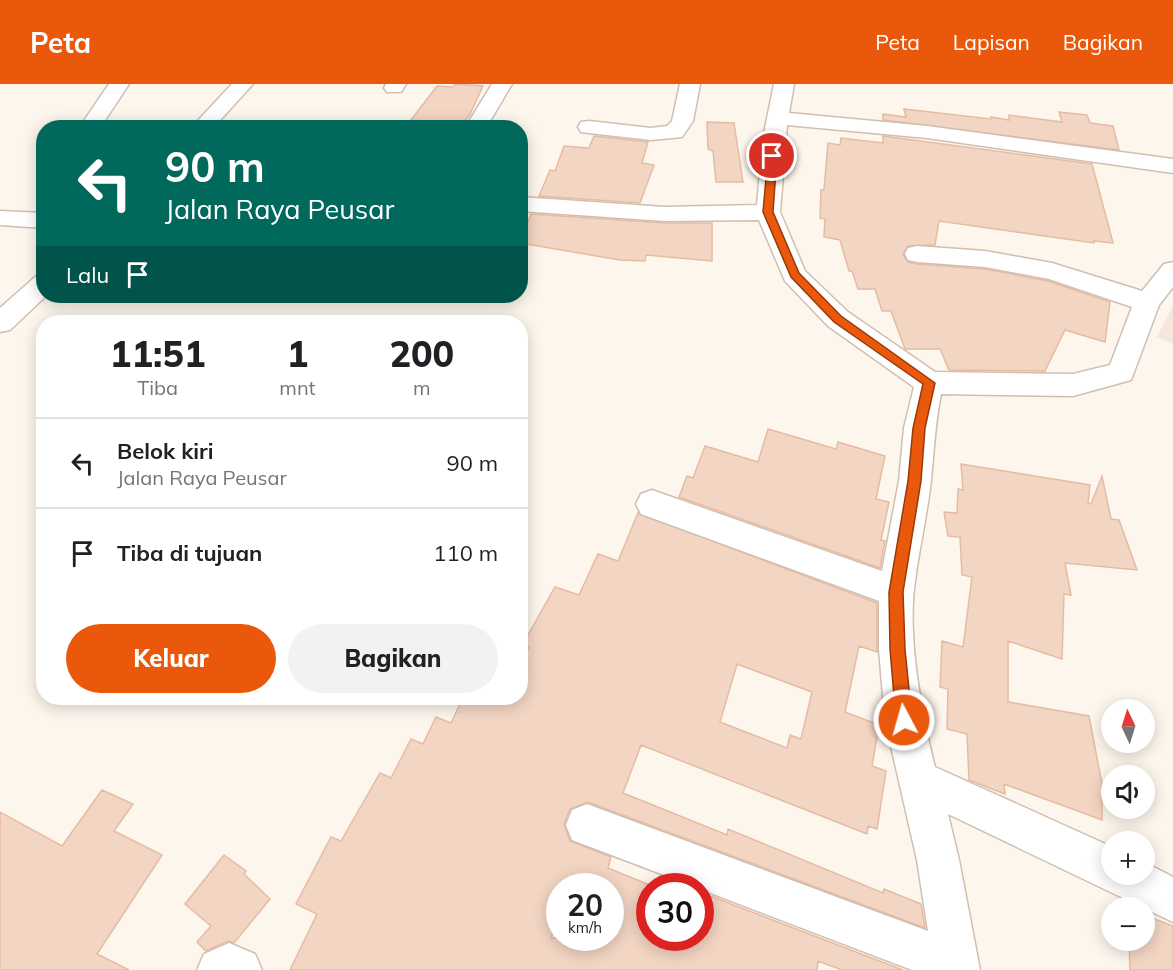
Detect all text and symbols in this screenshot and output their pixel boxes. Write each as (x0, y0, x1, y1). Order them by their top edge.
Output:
text: Peta (30, 25, 91, 60)
text: Peta (875, 29, 920, 55)
text: Lapisan (953, 29, 1030, 55)
text: Bagikan (1063, 29, 1143, 55)
pin (746, 130, 797, 181)
icon: arrive (755, 139, 788, 172)
text: 90 m (165, 140, 265, 193)
icon: left (66, 144, 144, 222)
text: Jalan Raya Peusar (165, 192, 394, 226)
icon: arrive (121, 258, 154, 291)
text: Lalu (66, 261, 109, 289)
text: 11:51 (110, 331, 206, 376)
text: 1 (287, 331, 308, 376)
text: 200 (389, 331, 454, 376)
text: Tiba (137, 375, 178, 400)
text: mnt (279, 375, 316, 400)
text: m (413, 375, 431, 400)
text: Belok kiri (117, 437, 213, 465)
icon: left (66, 447, 99, 480)
text: 90 m (447, 449, 498, 477)
text: Jalan Raya Peusar (117, 465, 287, 490)
icon: arrive (66, 537, 99, 570)
text: Tiba di tujuan (117, 539, 262, 567)
text: 110 m (433, 539, 498, 567)
button: Keluar (66, 624, 276, 693)
button: Bagikan (288, 624, 498, 693)
position arrow (872, 688, 936, 752)
north arrow (1101, 699, 1155, 753)
map controls (1101, 699, 1155, 951)
button: sound (1101, 765, 1155, 819)
button: + (1101, 831, 1155, 885)
speed limit sign: 30 (636, 873, 714, 951)
text: 20 (567, 886, 603, 924)
button: − (1101, 897, 1155, 951)
text: km/h (568, 918, 602, 937)

